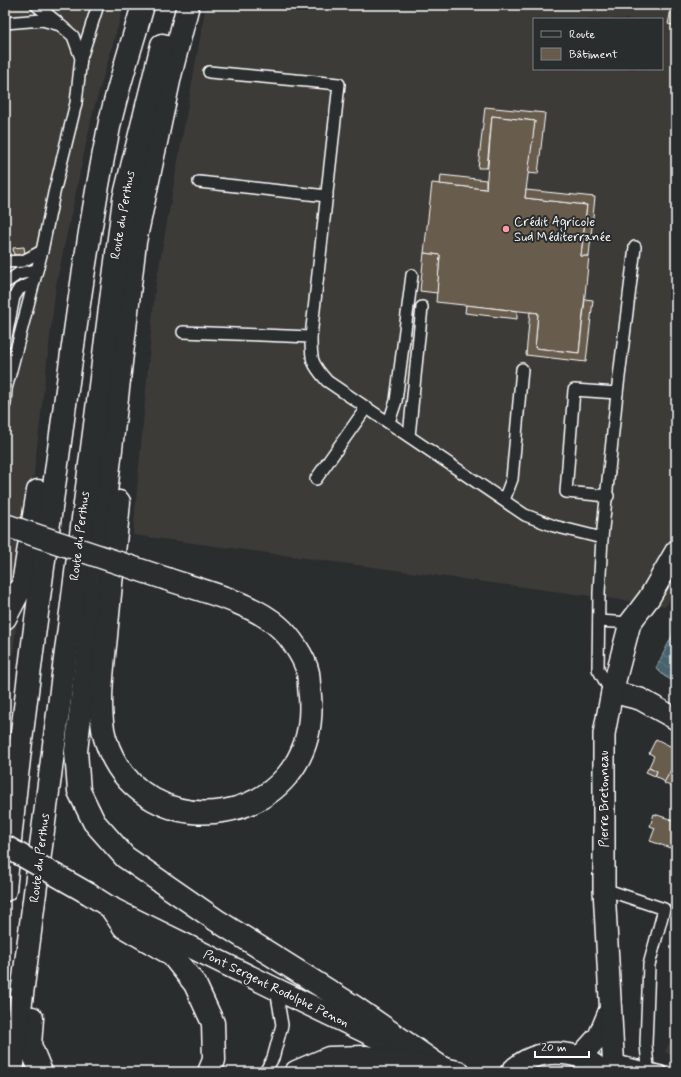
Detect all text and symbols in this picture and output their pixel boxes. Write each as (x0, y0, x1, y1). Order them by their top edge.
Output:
legend (533, 18, 663, 70)
text: Route (569, 27, 595, 43)
text: Bâtiment (569, 47, 618, 63)
street label: Route du Perthus (107, 169, 139, 261)
place label: Crédit Agricole Sud Méditerranée (514, 214, 611, 246)
marker: Crédit Agricole Sud Méditerranée (501, 224, 511, 234)
street label: Route du Perthus (66, 490, 94, 582)
street label: Pierre Bretonneau (596, 750, 613, 848)
street label: Route du Perthus (26, 812, 54, 904)
street label: Pont Sergent Rodolphe Penon (200, 946, 352, 1033)
scale bar (535, 1033, 589, 1059)
text: 20 m (541, 1040, 567, 1056)

